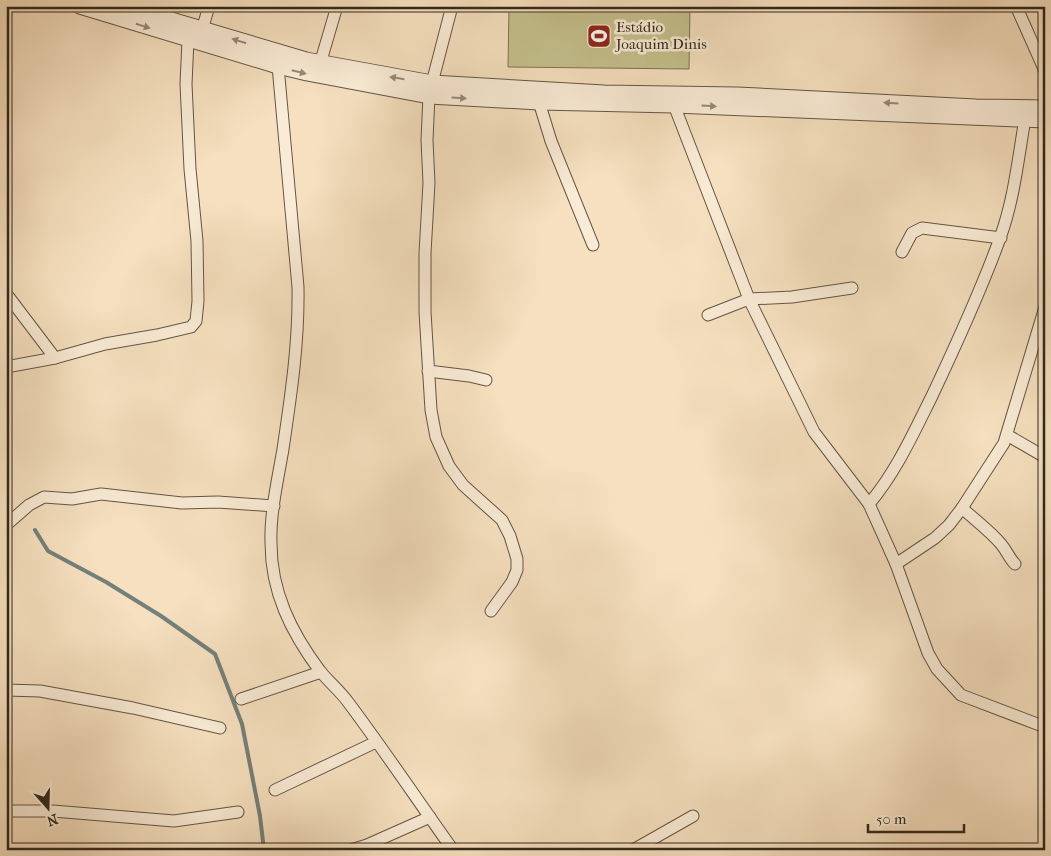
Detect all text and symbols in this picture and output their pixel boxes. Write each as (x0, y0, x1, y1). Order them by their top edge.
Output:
place label: Estádio Joaquim Dinis (615, 18, 707, 53)
one-way arrow (135, 23, 150, 30)
sports icon: Estádio Joaquim Dinis (586, 23, 612, 49)
one-way arrow (231, 37, 246, 45)
one-way arrow (291, 68, 306, 76)
one-way arrow (389, 73, 405, 81)
one-way arrow (451, 94, 467, 102)
one-way arrow (883, 98, 899, 106)
one-way arrow (701, 103, 717, 111)
north arrow (22, 784, 72, 834)
scale bar (868, 801, 965, 833)
text: N (44, 810, 60, 830)
text: 50 m (876, 810, 907, 828)

